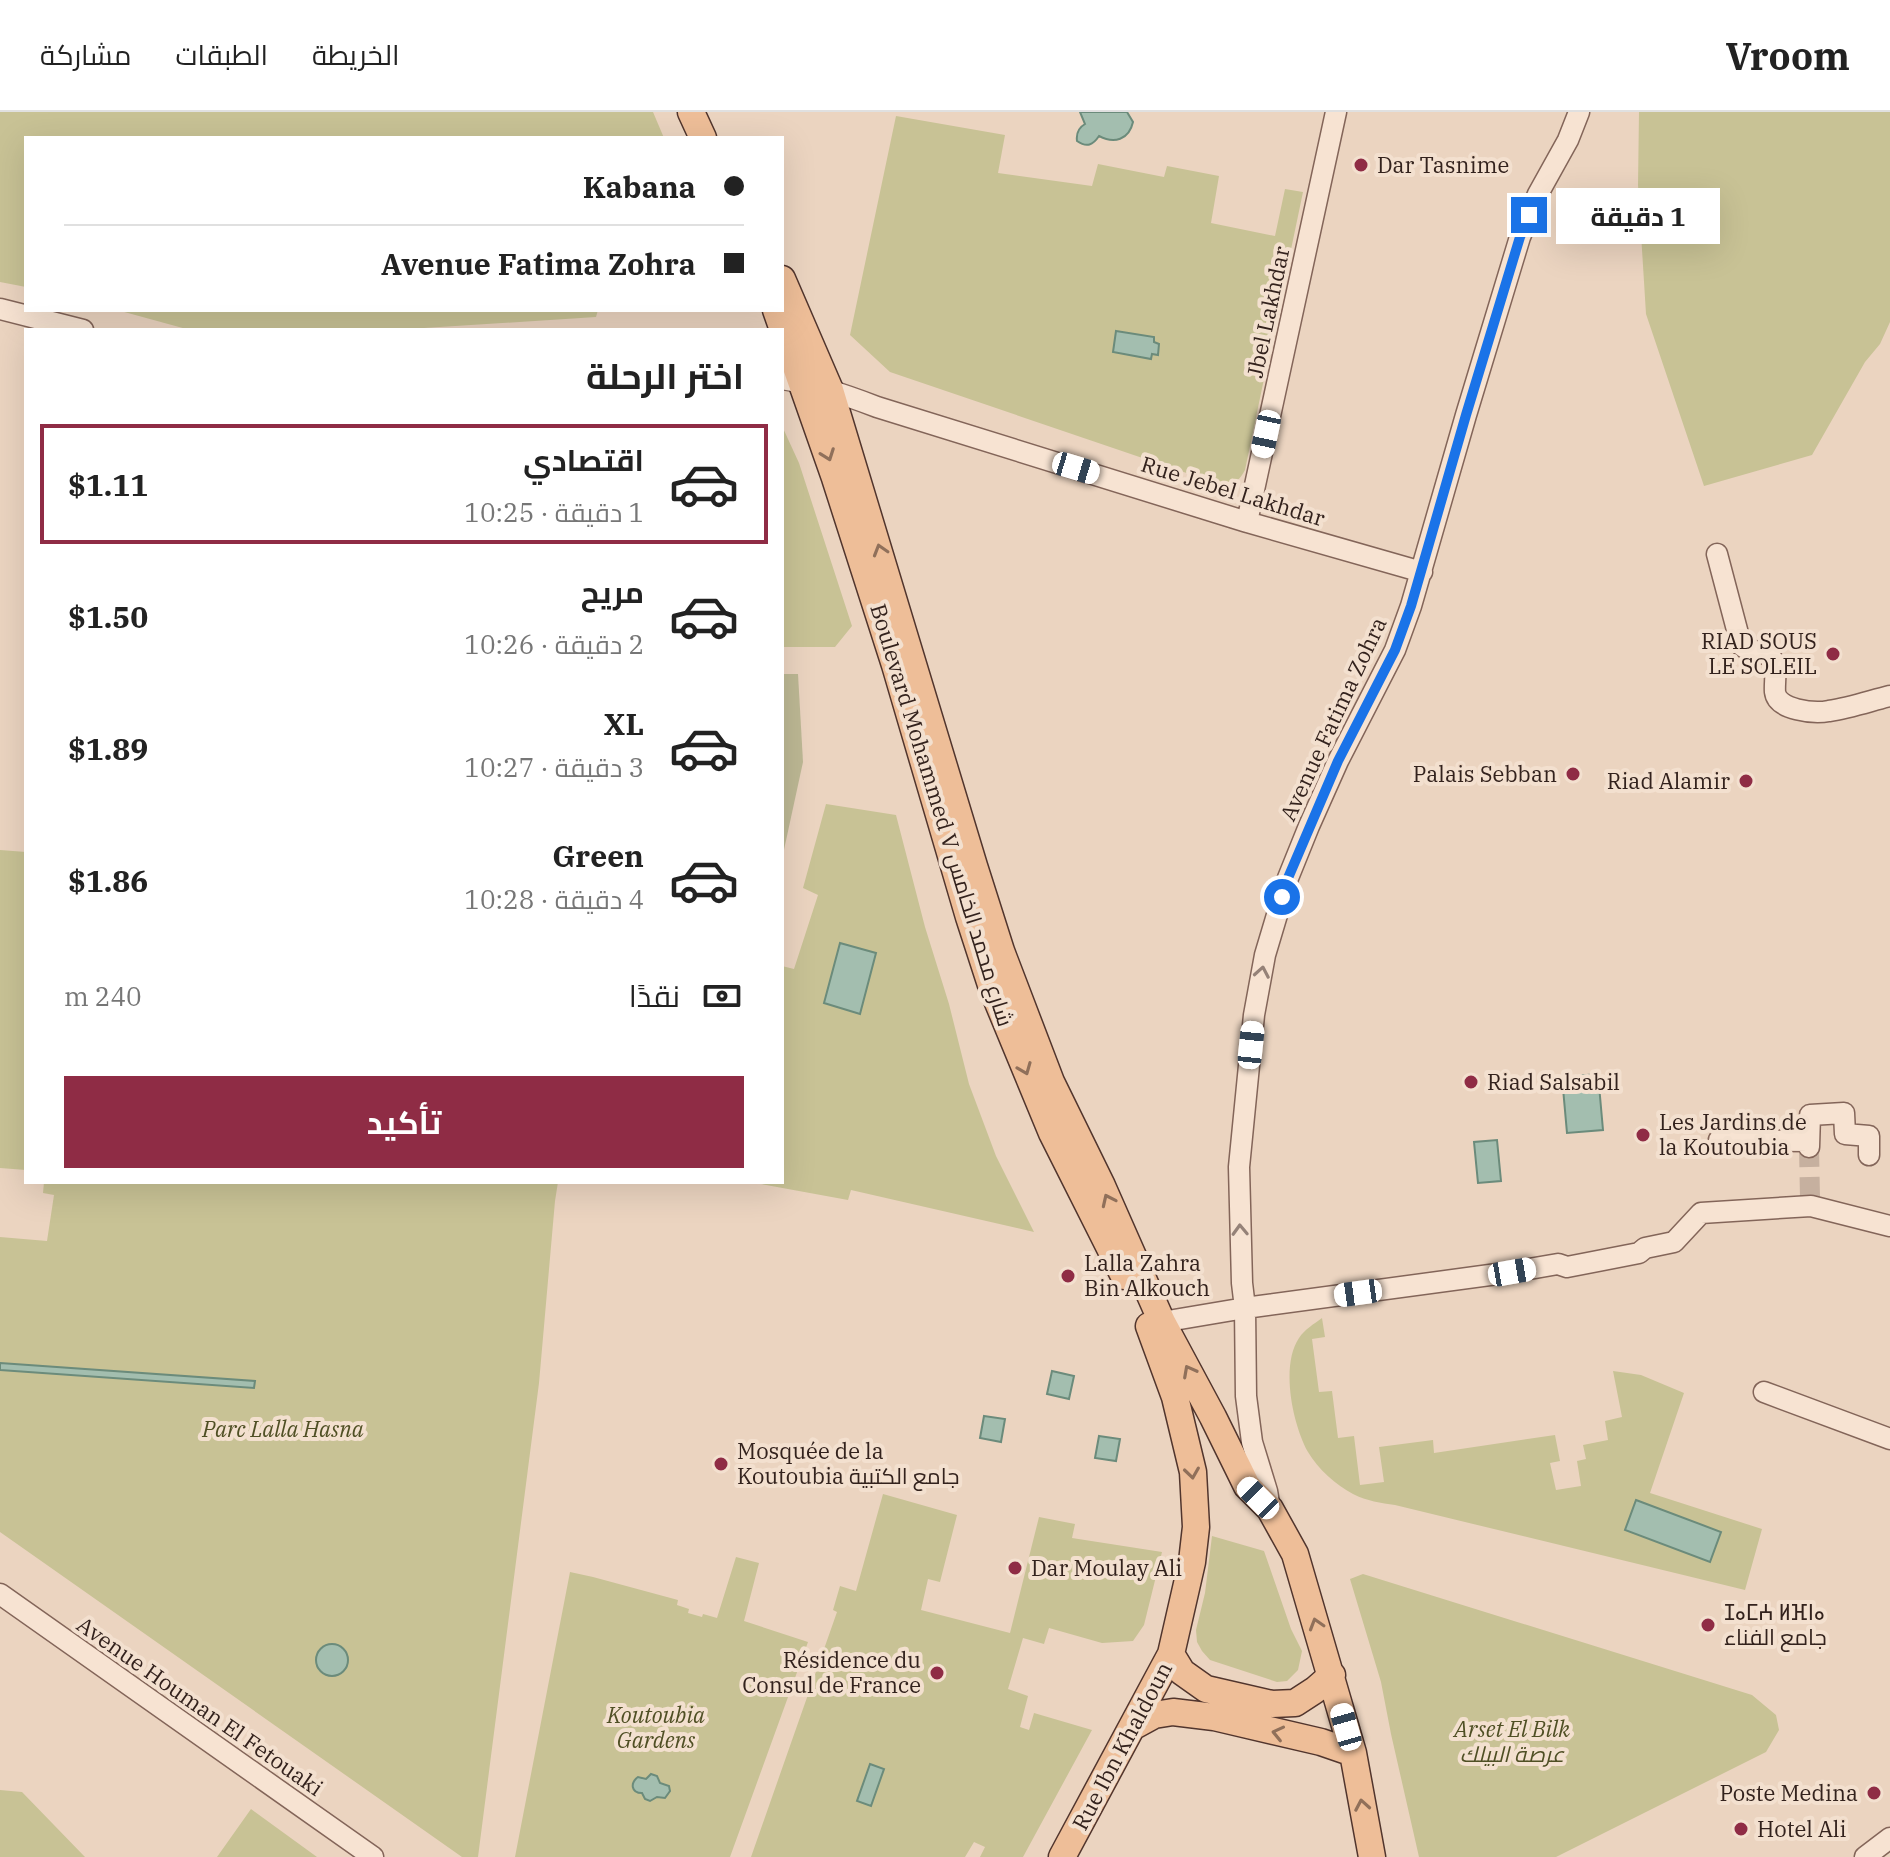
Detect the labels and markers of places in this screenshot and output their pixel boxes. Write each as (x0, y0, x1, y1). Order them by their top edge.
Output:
place label: Dar Tasnime (1377, 150, 1509, 179)
marker: Dar Tasnime (1352, 156, 1370, 174)
place label: RIAD SOUS LE SOLEIL (1701, 626, 1817, 680)
marker: RIAD SOUS LE SOLEIL (1824, 645, 1842, 663)
place label: Palais Sebban (1413, 759, 1557, 788)
marker: Palais Sebban (1564, 765, 1582, 783)
place label: Riad Alamir (1607, 766, 1730, 795)
marker: Riad Alamir (1737, 772, 1755, 790)
place label: Riad Salsabil (1487, 1067, 1620, 1096)
marker: Riad Salsabil (1462, 1073, 1480, 1091)
place label: Les Jardins de la Koutoubia (1659, 1107, 1807, 1161)
marker: Les Jardins de la Koutoubia (1634, 1126, 1652, 1144)
place label: Lalla Zahra Bin Alkouch (1084, 1248, 1210, 1302)
marker: Lalla Zahra Bin Alkouch (1059, 1267, 1077, 1285)
place label: Mosquée de la Koutoubia جامع الكتبية (737, 1436, 959, 1491)
marker: Mosquée de la Koutoubia جامع الكتبية (712, 1455, 730, 1473)
place label: Dar Moulay Ali (1031, 1553, 1182, 1582)
marker: Dar Moulay Ali (1006, 1559, 1024, 1577)
place label: ⵊⴰⵎⵄ ⵍⴼⵏⴰ جامع الفناء (1724, 1597, 1827, 1652)
marker: ⵊⴰⵎⵄ ⵍⴼⵏⴰ جامع الفناء (1699, 1616, 1717, 1634)
place label: Résidence du Consul de France (742, 1645, 921, 1699)
marker: Résidence du Consul de France (928, 1664, 946, 1682)
place label: Poste Medina (1719, 1778, 1858, 1807)
marker: Poste Medina (1865, 1784, 1883, 1802)
place label: Hotel Ali (1757, 1814, 1846, 1843)
marker: Hotel Ali (1732, 1820, 1750, 1838)

